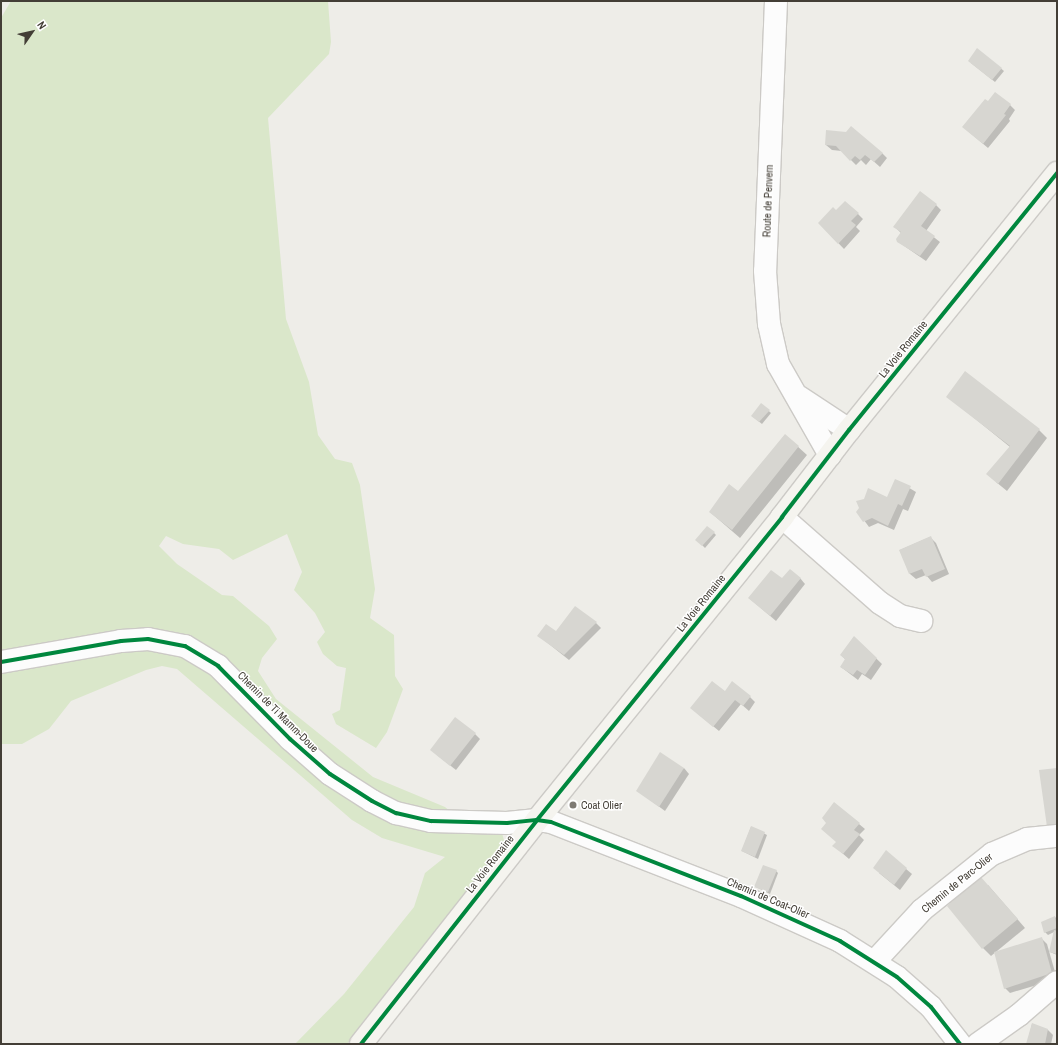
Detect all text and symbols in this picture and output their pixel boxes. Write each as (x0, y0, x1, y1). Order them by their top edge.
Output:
north arrow (12, 12, 52, 52)
text: N (34, 19, 50, 32)
street label: Route de Penvern (760, 164, 776, 238)
street label: La Voie Romaine (876, 318, 930, 380)
street label: La Voie Romaine (674, 572, 728, 634)
street label: Chemin de Ti Mamm-Doue (235, 669, 321, 755)
place label: Coat Olier (581, 798, 622, 812)
marker: Coat Olier (568, 800, 578, 810)
street label: La Voie Romaine (463, 832, 517, 896)
street label: Chemin de Parc-Olier (919, 850, 995, 916)
street label: Chemin de Coat-Olier (725, 875, 811, 921)

